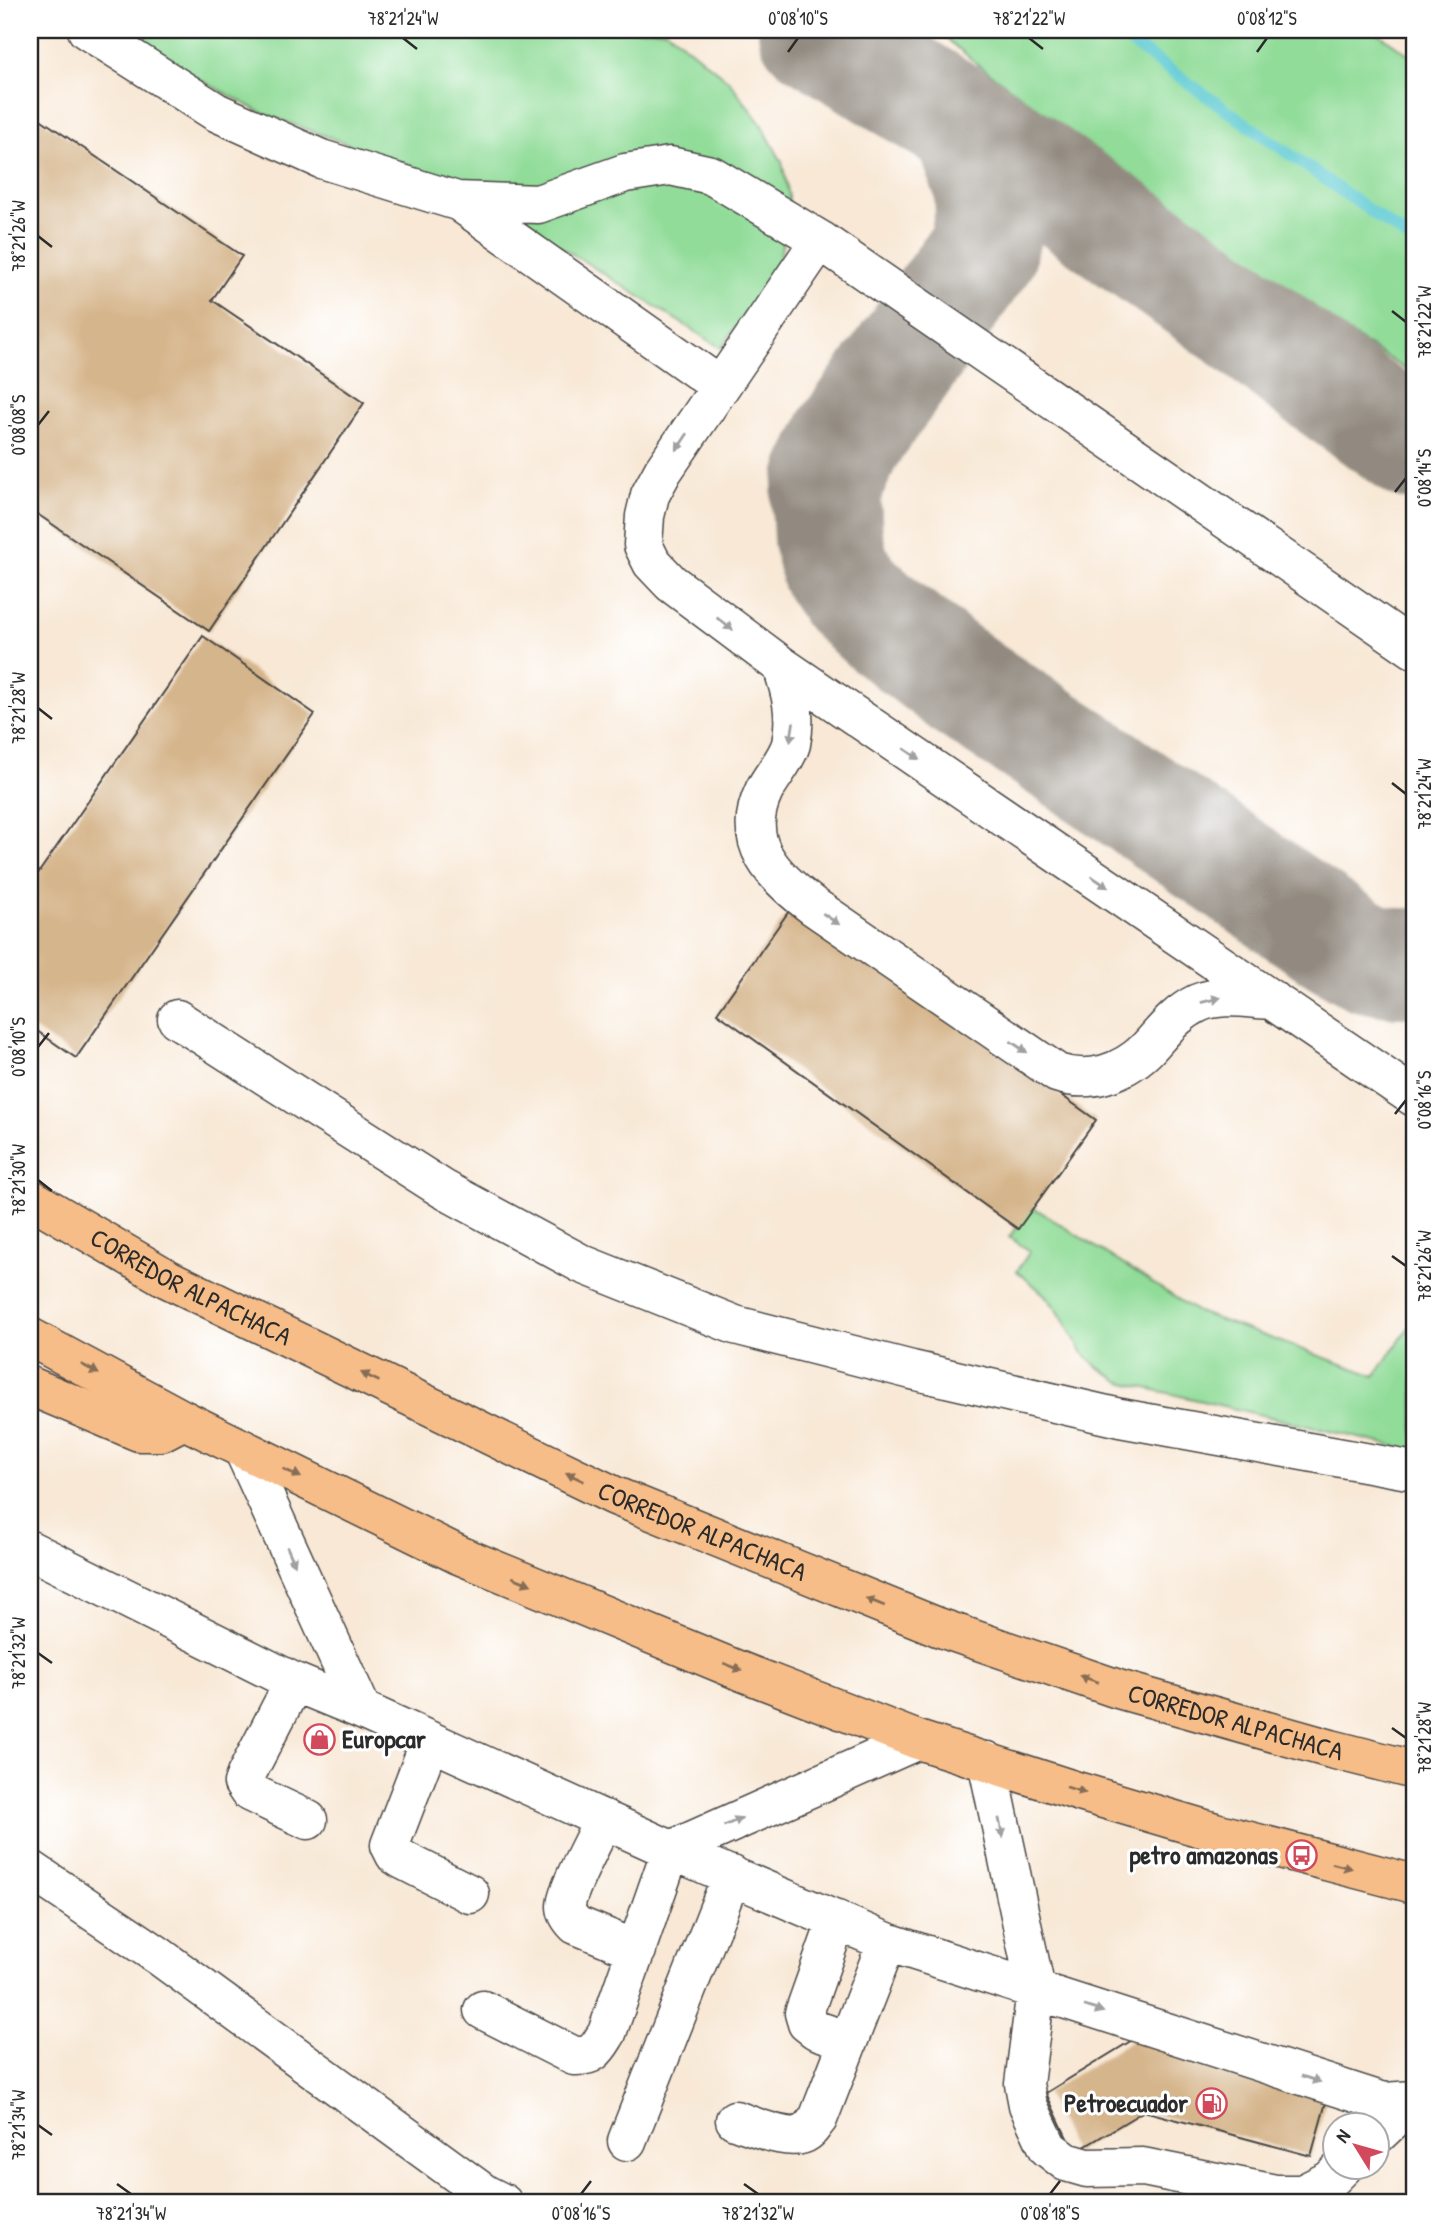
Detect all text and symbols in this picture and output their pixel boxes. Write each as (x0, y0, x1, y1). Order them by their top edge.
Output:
text: 78°21'24"W (368, 6, 438, 31)
text: 0°08'10"S (768, 6, 828, 31)
text: 78°21'22"W (993, 6, 1065, 31)
text: 0°08'12"S (1237, 6, 1297, 31)
text: 78°21'26"W (6, 201, 31, 271)
text: 78°21'22"W (1412, 286, 1437, 358)
text: 0°08'08"S (6, 395, 31, 455)
one-way arrow (675, 433, 689, 451)
text: 0°08'14"S (1412, 449, 1437, 507)
one-way arrow (716, 617, 734, 631)
text: 78°21'28"W (6, 672, 31, 744)
one-way arrow (787, 721, 798, 743)
one-way arrow (903, 747, 921, 761)
text: 78°21'24"W (1412, 759, 1437, 829)
one-way arrow (1091, 875, 1109, 889)
one-way arrow (822, 912, 840, 926)
one-way arrow (1200, 994, 1222, 1005)
text: 0°08'10"S (6, 1017, 31, 1077)
one-way arrow (1010, 1040, 1028, 1054)
text: 0°08'16"S (1412, 1071, 1437, 1129)
text: 78°21'30"W (6, 1144, 31, 1216)
street label: CORREDOR ALPACHACA (84, 1219, 298, 1353)
text: 78°21'26"W (1412, 1231, 1437, 1301)
one-way arrow (80, 1363, 100, 1375)
one-way arrow (360, 1372, 380, 1383)
one-way arrow (282, 1467, 302, 1479)
one-way arrow (565, 1471, 585, 1482)
street label: CORREDOR ALPACHACA (592, 1472, 812, 1589)
one-way arrow (286, 1545, 297, 1566)
one-way arrow (512, 1576, 533, 1587)
one-way arrow (864, 1597, 885, 1608)
text: 78°21'32"W (6, 1617, 31, 1689)
one-way arrow (722, 1662, 743, 1673)
one-way arrow (1078, 1673, 1099, 1684)
street label: CORREDOR ALPACHACA (1124, 1675, 1347, 1768)
text: 78°21'28"W (1412, 1702, 1437, 1774)
place label: Europcar (342, 1721, 427, 1757)
shop icon: Europcar (302, 1722, 336, 1756)
one-way arrow (1066, 1786, 1087, 1796)
one-way arrow (723, 1816, 744, 1827)
one-way arrow (996, 1817, 1007, 1839)
place label: petro amazonas (1129, 1837, 1278, 1873)
bus stop icon: petro amazonas (1284, 1838, 1318, 1872)
one-way arrow (1331, 1861, 1353, 1872)
one-way arrow (1084, 2004, 1105, 2015)
one-way arrow (1301, 2074, 1322, 2084)
place label: Petroecuador (1064, 2085, 1189, 2120)
fuel station icon: Petroecuador (1194, 2086, 1228, 2120)
text: 78°21'34"W (6, 2090, 31, 2160)
north arrow (1322, 2110, 1392, 2180)
text: N (1329, 2124, 1356, 2148)
text: 78°21'34"W (96, 2201, 166, 2226)
text: 0°08'16"S (552, 2201, 610, 2226)
text: 78°21'32"W (722, 2201, 794, 2226)
text: 0°08'18"S (1020, 2201, 1080, 2226)

